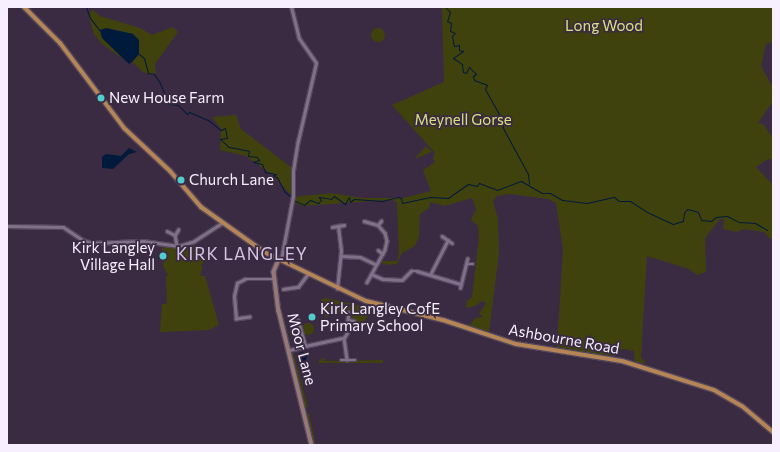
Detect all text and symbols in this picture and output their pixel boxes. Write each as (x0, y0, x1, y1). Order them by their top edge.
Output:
park label: Long Wood (565, 17, 643, 35)
place label: New House Farm (109, 89, 224, 107)
marker: New House Farm (96, 93, 106, 103)
park label: Meynell Gorse (414, 111, 512, 129)
place label: Church Lane (189, 171, 274, 189)
marker: Church Lane (176, 175, 186, 185)
place label: Kirk Langley Village Hall (72, 238, 155, 273)
district label: KIRK LANGLEY (176, 244, 308, 264)
marker: Kirk Langley Village Hall (158, 251, 168, 261)
place label: Kirk Langley CofE Primary School (320, 299, 440, 334)
street label: Moor Lane (284, 311, 320, 387)
marker: Kirk Langley CofE Primary School (307, 312, 317, 322)
street label: Ashbourne Road (507, 320, 621, 358)

